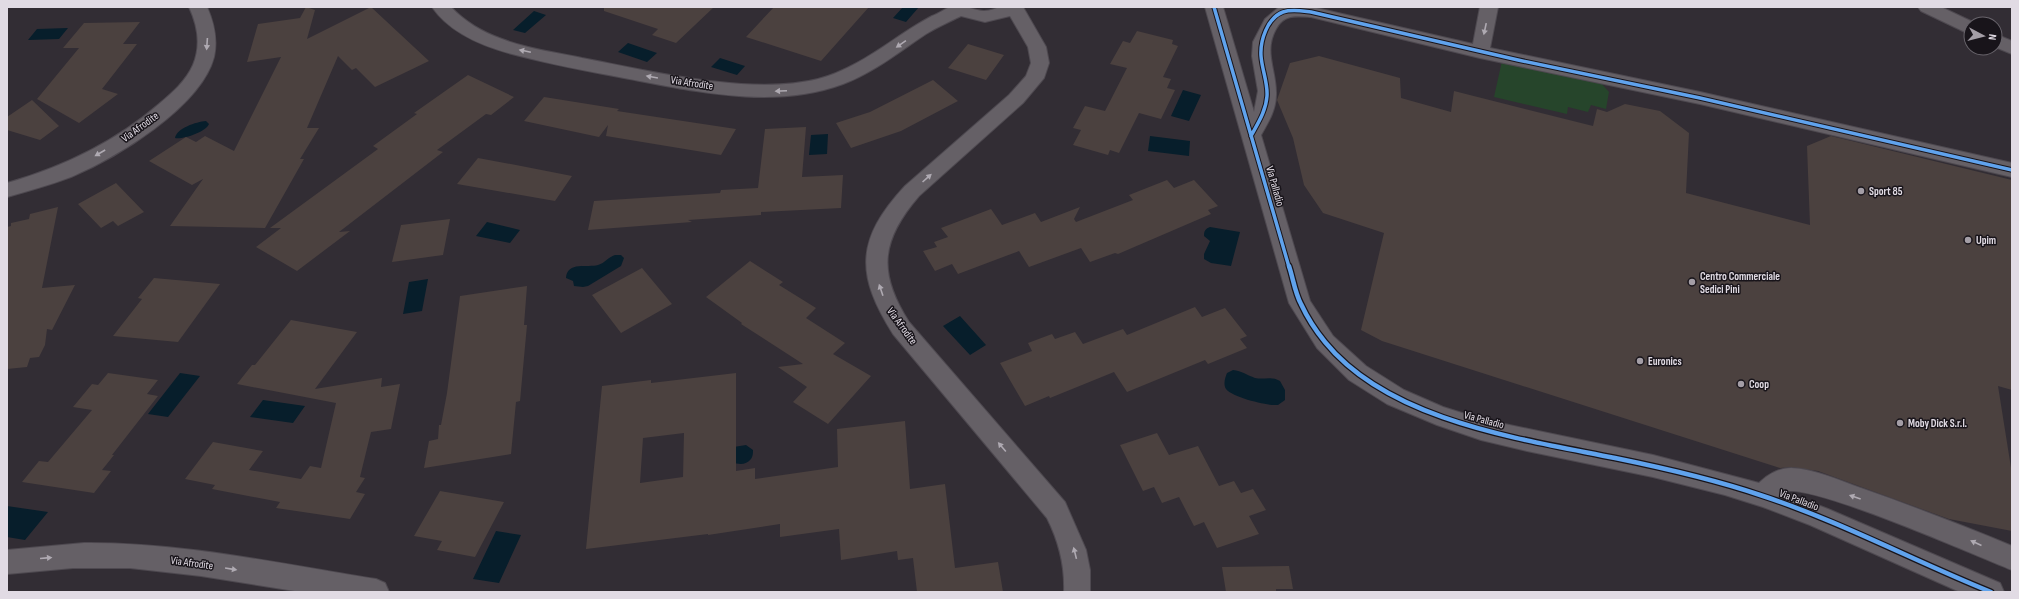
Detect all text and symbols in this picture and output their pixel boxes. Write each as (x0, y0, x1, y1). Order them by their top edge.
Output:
north arrow (1963, 16, 2003, 56)
one-way arrow (1481, 23, 1487, 35)
text: N (1986, 33, 1999, 41)
one-way arrow (203, 38, 210, 50)
one-way arrow (895, 40, 906, 48)
one-way arrow (519, 48, 531, 54)
street label: Via Afrodite (670, 73, 714, 93)
one-way arrow (646, 74, 658, 80)
one-way arrow (775, 87, 787, 94)
street label: Via Afrodite (119, 109, 161, 145)
one-way arrow (94, 150, 106, 157)
street label: Via Palladio (1263, 164, 1287, 208)
one-way arrow (922, 173, 932, 183)
place label: Sport 85 (1869, 185, 1903, 198)
marker: Sport 85 (1856, 186, 1866, 196)
place label: Upim (1976, 234, 1996, 247)
marker: Upim (1963, 235, 1973, 245)
place label: Centro Commerciale Sedici Pini (1700, 270, 1780, 296)
marker: Centro Commerciale Sedici Pini (1687, 277, 1697, 287)
one-way arrow (877, 283, 883, 295)
street label: Via Afrodite (884, 305, 920, 347)
place label: Euronics (1648, 355, 1682, 368)
marker: Euronics (1635, 356, 1645, 366)
place label: Coop (1749, 378, 1769, 391)
marker: Coop (1736, 379, 1746, 389)
street label: Via Palladio (1462, 408, 1506, 432)
place label: Moby Dick S.r.l. (1908, 417, 1968, 430)
marker: Moby Dick S.r.l. (1895, 418, 1905, 428)
one-way arrow (998, 442, 1007, 453)
street label: Via Palladio (1777, 487, 1821, 514)
one-way arrow (1848, 493, 1860, 499)
one-way arrow (1970, 540, 1982, 546)
one-way arrow (1071, 547, 1077, 560)
street label: Via Afrodite (170, 554, 214, 572)
one-way arrow (40, 555, 52, 561)
one-way arrow (225, 566, 237, 572)

